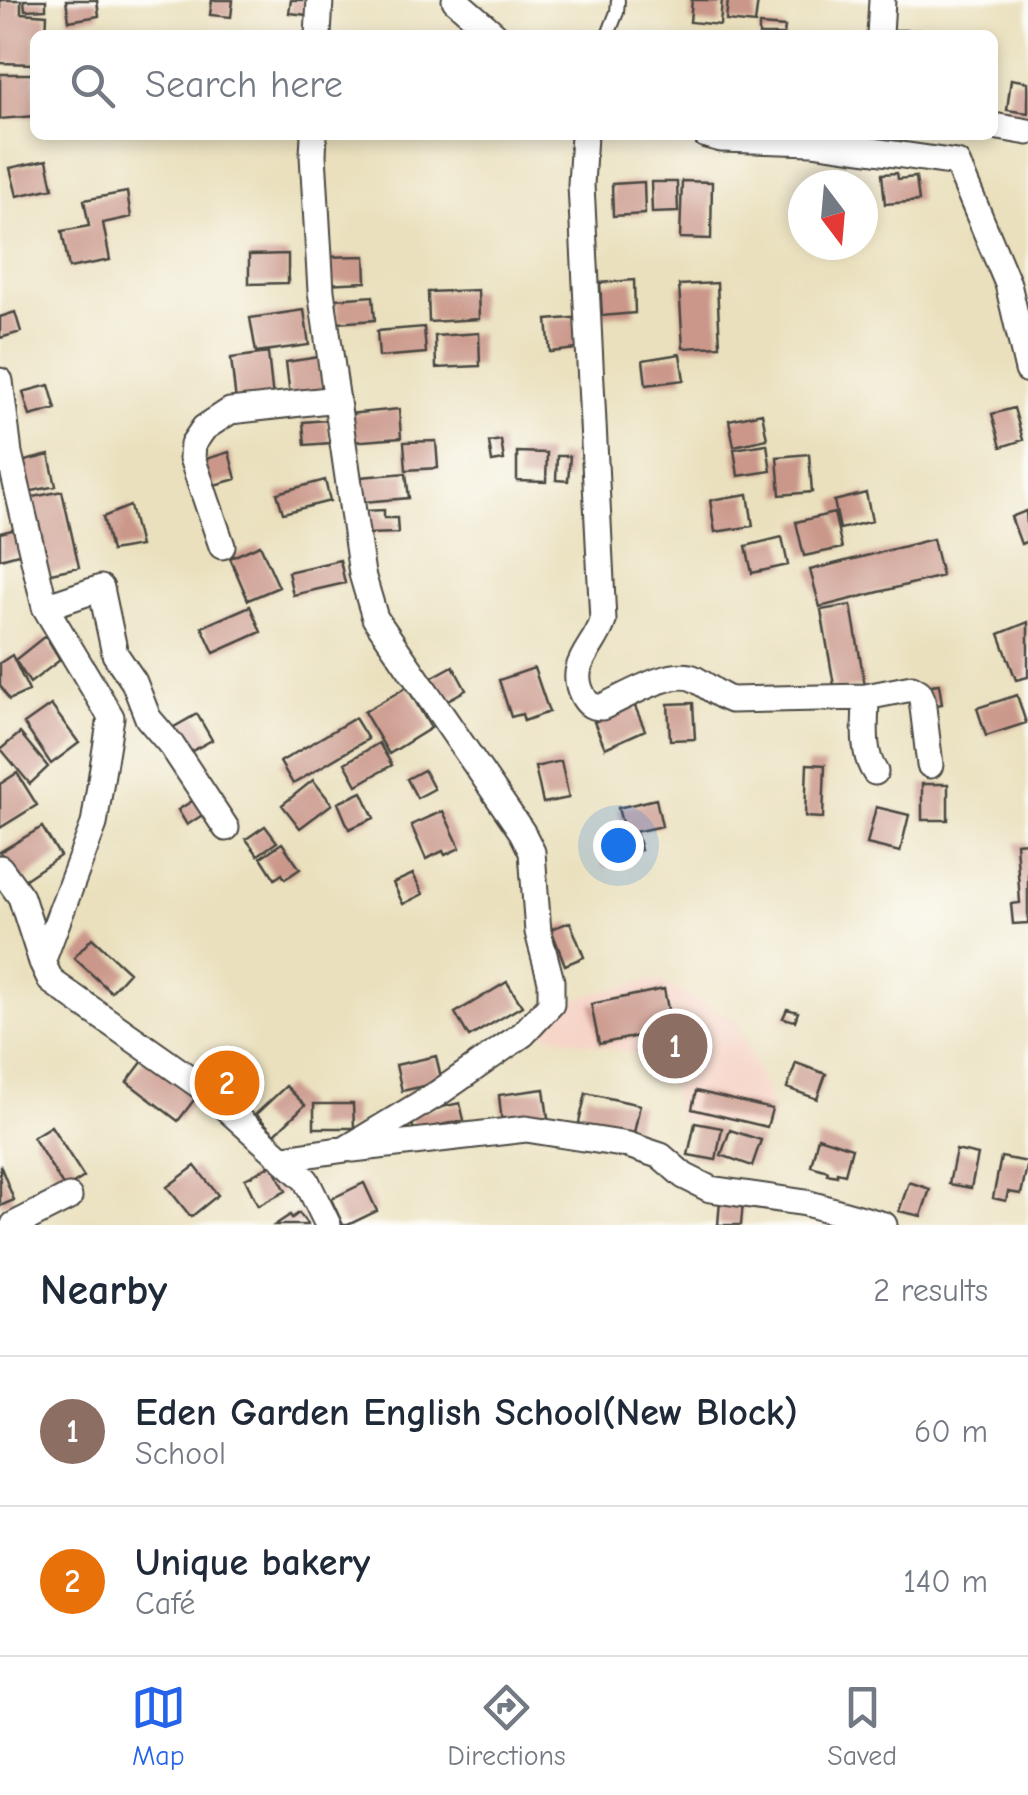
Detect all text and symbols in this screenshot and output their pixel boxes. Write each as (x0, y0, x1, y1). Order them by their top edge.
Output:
search box (30, 30, 998, 140)
icon: search (65, 58, 120, 113)
text: Search here (145, 63, 343, 107)
north arrow (788, 170, 878, 260)
your location (593, 820, 644, 871)
pin: 1 (642, 1008, 708, 1084)
pin: 2 (194, 1046, 260, 1120)
text: Nearby (40, 1266, 167, 1315)
text: 2 results (873, 1272, 988, 1309)
text: Eden Garden English School(New Block) (135, 1391, 798, 1435)
text: 1 (66, 1413, 79, 1450)
text: 60 m (914, 1413, 988, 1450)
text: School (135, 1435, 226, 1472)
text: Unique bakery (135, 1541, 370, 1585)
text: 2 (65, 1563, 80, 1600)
text: 140 m (903, 1563, 988, 1600)
text: Café (135, 1585, 195, 1622)
tab: Map (131, 1680, 186, 1772)
tab: Directions (447, 1680, 566, 1772)
tab: Saved (827, 1680, 897, 1772)

